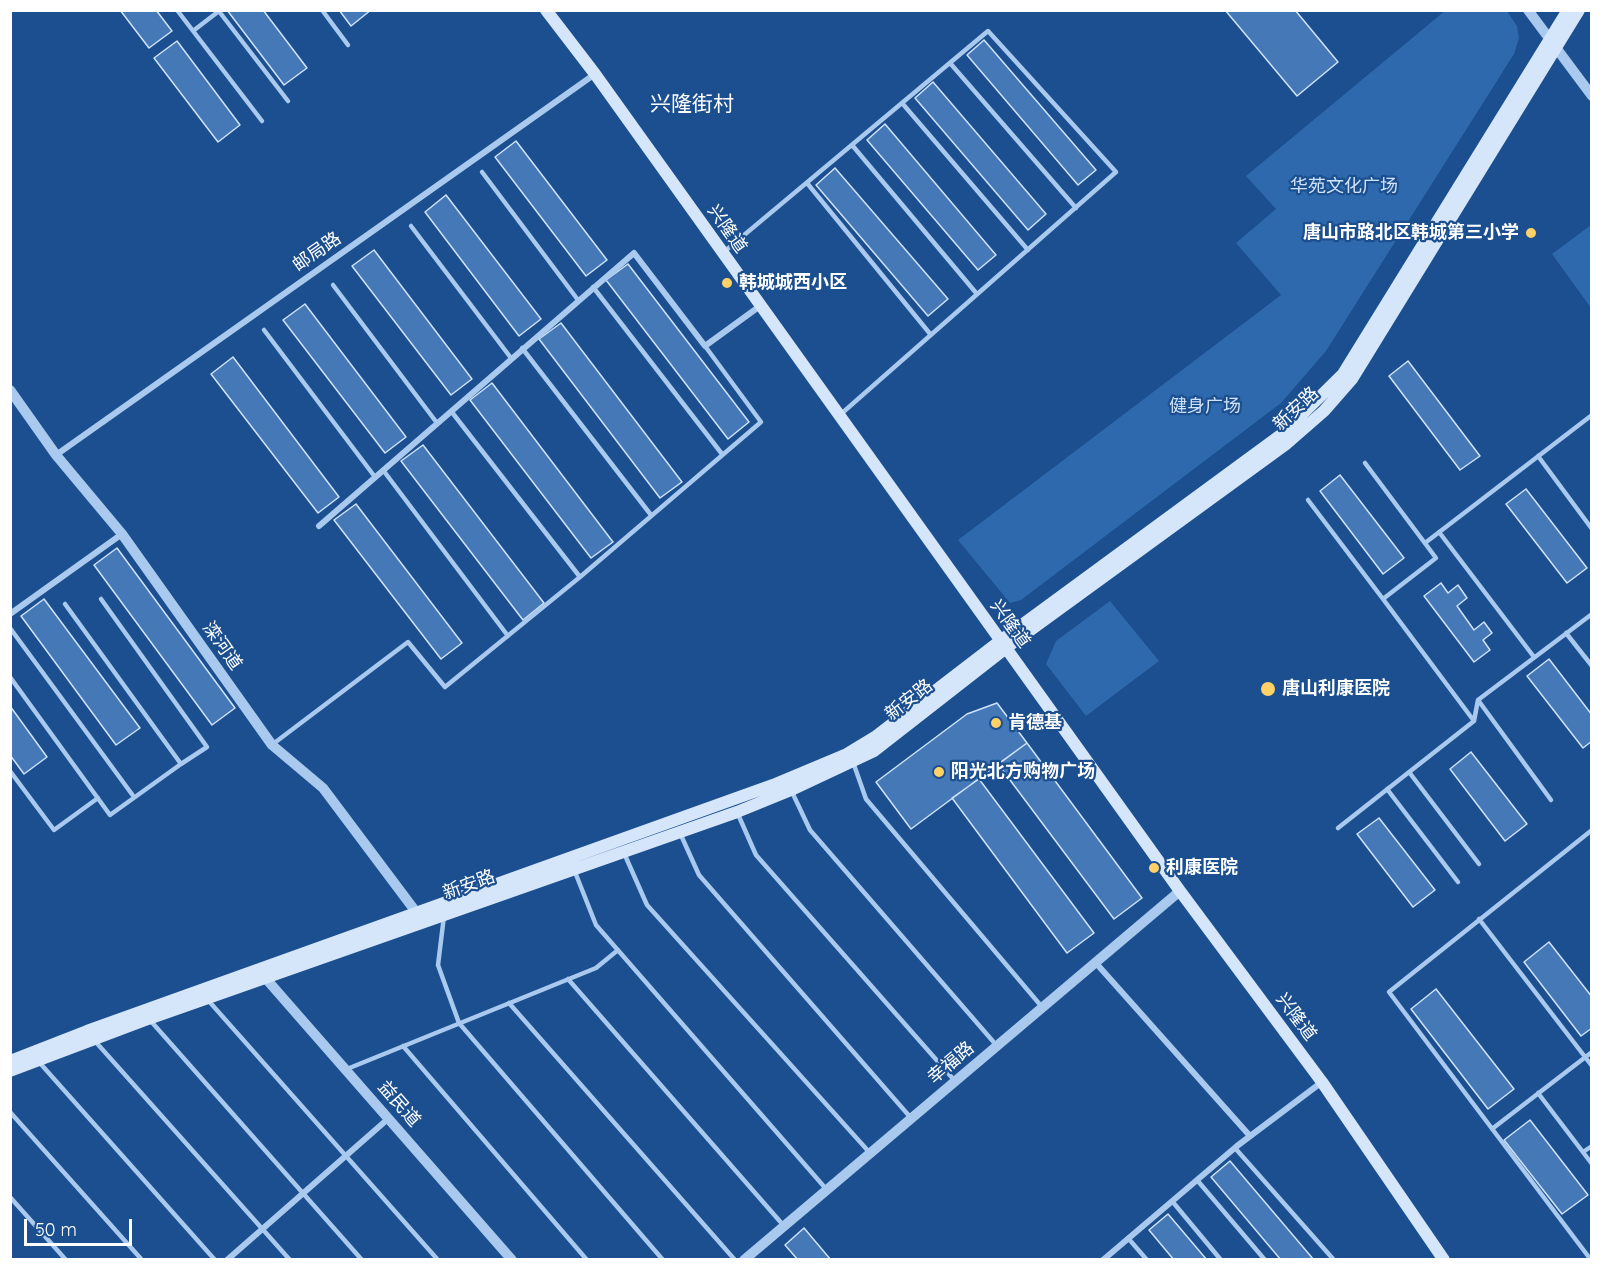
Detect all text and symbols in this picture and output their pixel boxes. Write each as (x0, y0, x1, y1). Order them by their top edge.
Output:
district label: 兴隆街村 (650, 92, 734, 118)
park label: 华苑文化广场 (1290, 176, 1398, 198)
street label: 兴隆道 (703, 201, 751, 257)
place label: 唐山市路北区韩城第三小学 (1303, 222, 1519, 244)
marker: 唐山市路北区韩城第三小学 (1524, 226, 1538, 240)
street label: 邮局路 (289, 228, 345, 276)
place label: 韩城城西小区 (739, 272, 847, 294)
marker: 韩城城西小区 (720, 276, 734, 290)
street label: 新安路 (1269, 383, 1323, 435)
park label: 健身广场 (1169, 396, 1241, 418)
street label: 兴隆道 (985, 596, 1035, 652)
street label: 滦河道 (198, 618, 246, 674)
street label: 新安路 (881, 675, 937, 725)
place label: 唐山利康医院 (1282, 678, 1390, 700)
marker: 唐山利康医院 (1259, 680, 1277, 698)
place label: 肯德基 (1008, 712, 1062, 734)
marker: 肯德基 (989, 716, 1003, 730)
place label: 阳光北方购物广场 (951, 761, 1095, 783)
marker: 阳光北方购物广场 (932, 765, 946, 779)
place label: 利康医院 (1166, 857, 1238, 879)
marker: 利康医院 (1147, 861, 1161, 875)
street label: 新安路 (440, 866, 498, 904)
street label: 兴隆道 (1271, 989, 1321, 1045)
street label: 幸福路 (923, 1037, 979, 1089)
street label: 益民道 (373, 1077, 425, 1131)
scale bar (27, 1207, 135, 1245)
text: 50 m (35, 1218, 77, 1241)

